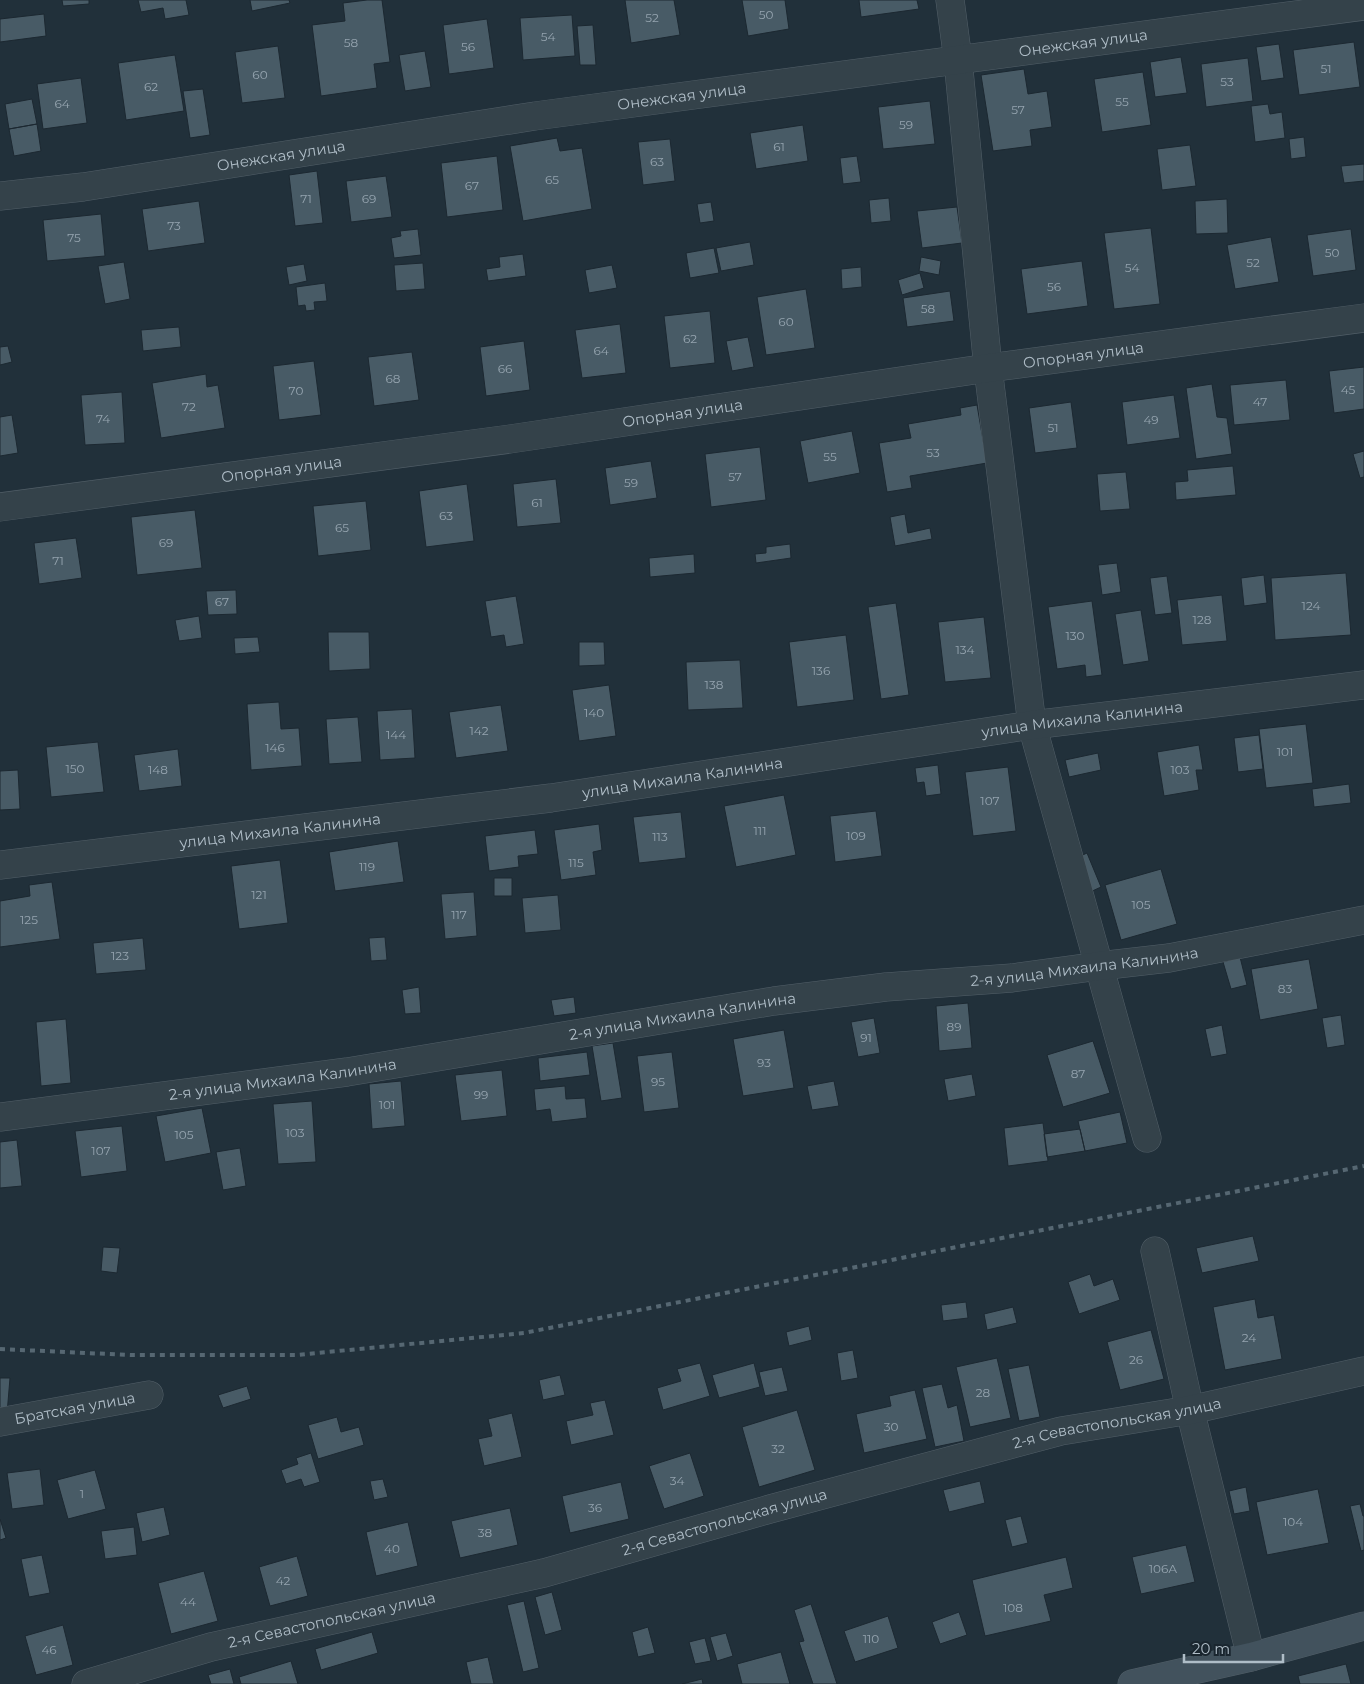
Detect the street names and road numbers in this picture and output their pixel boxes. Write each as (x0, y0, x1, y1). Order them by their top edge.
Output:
street label: Онежская улица (1018, 25, 1149, 61)
street label: Онежская улица (616, 78, 747, 114)
street label: Онежская улица (215, 136, 347, 175)
street label: Опорная улица (1022, 337, 1145, 372)
street label: Опорная улица (621, 395, 744, 431)
street label: Опорная улица (220, 452, 343, 486)
street label: улица Михаила Калинина (979, 697, 1184, 742)
street label: улица Михаила Калинина (580, 753, 784, 802)
street label: улица Михаила Калинина (177, 809, 382, 852)
street label: 2-я улица Михаила Калинина (970, 943, 1200, 990)
street label: 2-я улица Михаила Калинина (568, 988, 797, 1044)
street label: 2-я улица Михаила Калинина (167, 1054, 398, 1104)
street label: Братская улица (13, 1388, 137, 1428)
street label: 2-я Севастопольская улица (1010, 1393, 1223, 1453)
street label: 2-я Севастопольская улица (620, 1484, 829, 1559)
street label: 2-я Севастопольская улица (226, 1587, 437, 1652)

